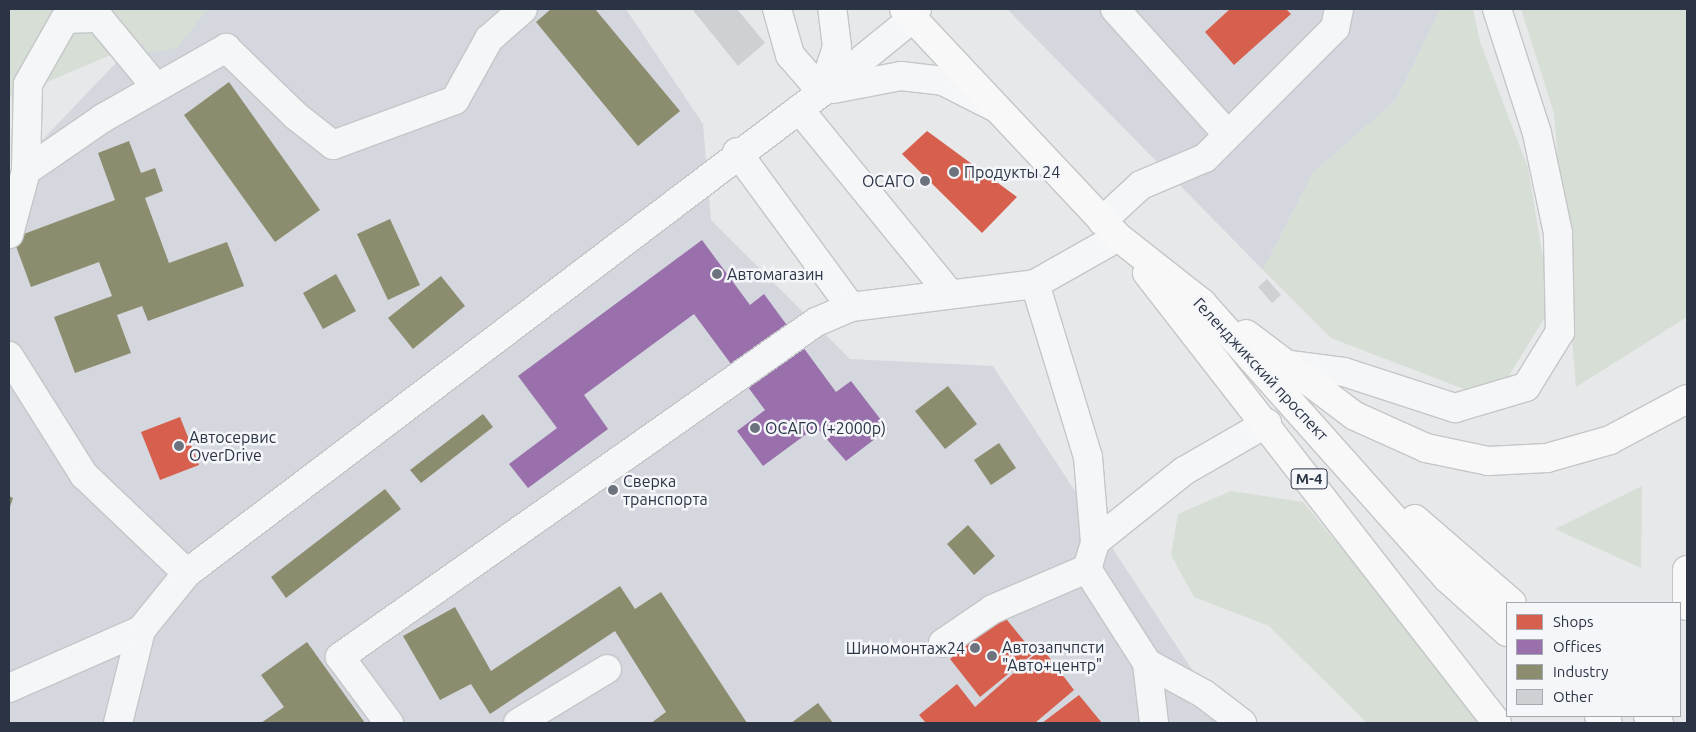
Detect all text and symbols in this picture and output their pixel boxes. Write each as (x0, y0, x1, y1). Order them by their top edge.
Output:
place label: Продукты 24 (964, 162, 1060, 182)
marker: Продукты 24 (948, 166, 960, 178)
place label: ОСАГО (862, 171, 915, 191)
marker: ОСАГО (919, 175, 931, 187)
place label: Автомагазин (727, 264, 824, 284)
marker: Автомагазин (711, 268, 723, 280)
street label: Геленджикский проспект (1190, 293, 1332, 445)
place label: ОСАГО (+2000р) (765, 418, 886, 438)
marker: ОСАГО (+2000р) (749, 422, 761, 434)
place label: Автосервис OverDrive (189, 427, 276, 465)
marker: Автосервис OverDrive (173, 440, 185, 452)
road number: М-4 (1290, 466, 1328, 492)
place label: Сверка транспорта (623, 471, 708, 509)
marker: Сверка транспорта (607, 484, 619, 496)
legend (1506, 602, 1681, 717)
text: Shops (1553, 613, 1594, 630)
place label: Автозапчпсти "Авто+центр" (1002, 637, 1104, 675)
place label: Шиномонтаж24 (846, 638, 965, 658)
text: Offices (1553, 638, 1601, 655)
marker: Шиномонтаж24 (969, 642, 981, 654)
marker: Автозапчпсти "Авто+центр" (986, 650, 998, 662)
text: Industry (1553, 663, 1608, 680)
text: Other (1553, 688, 1593, 705)

